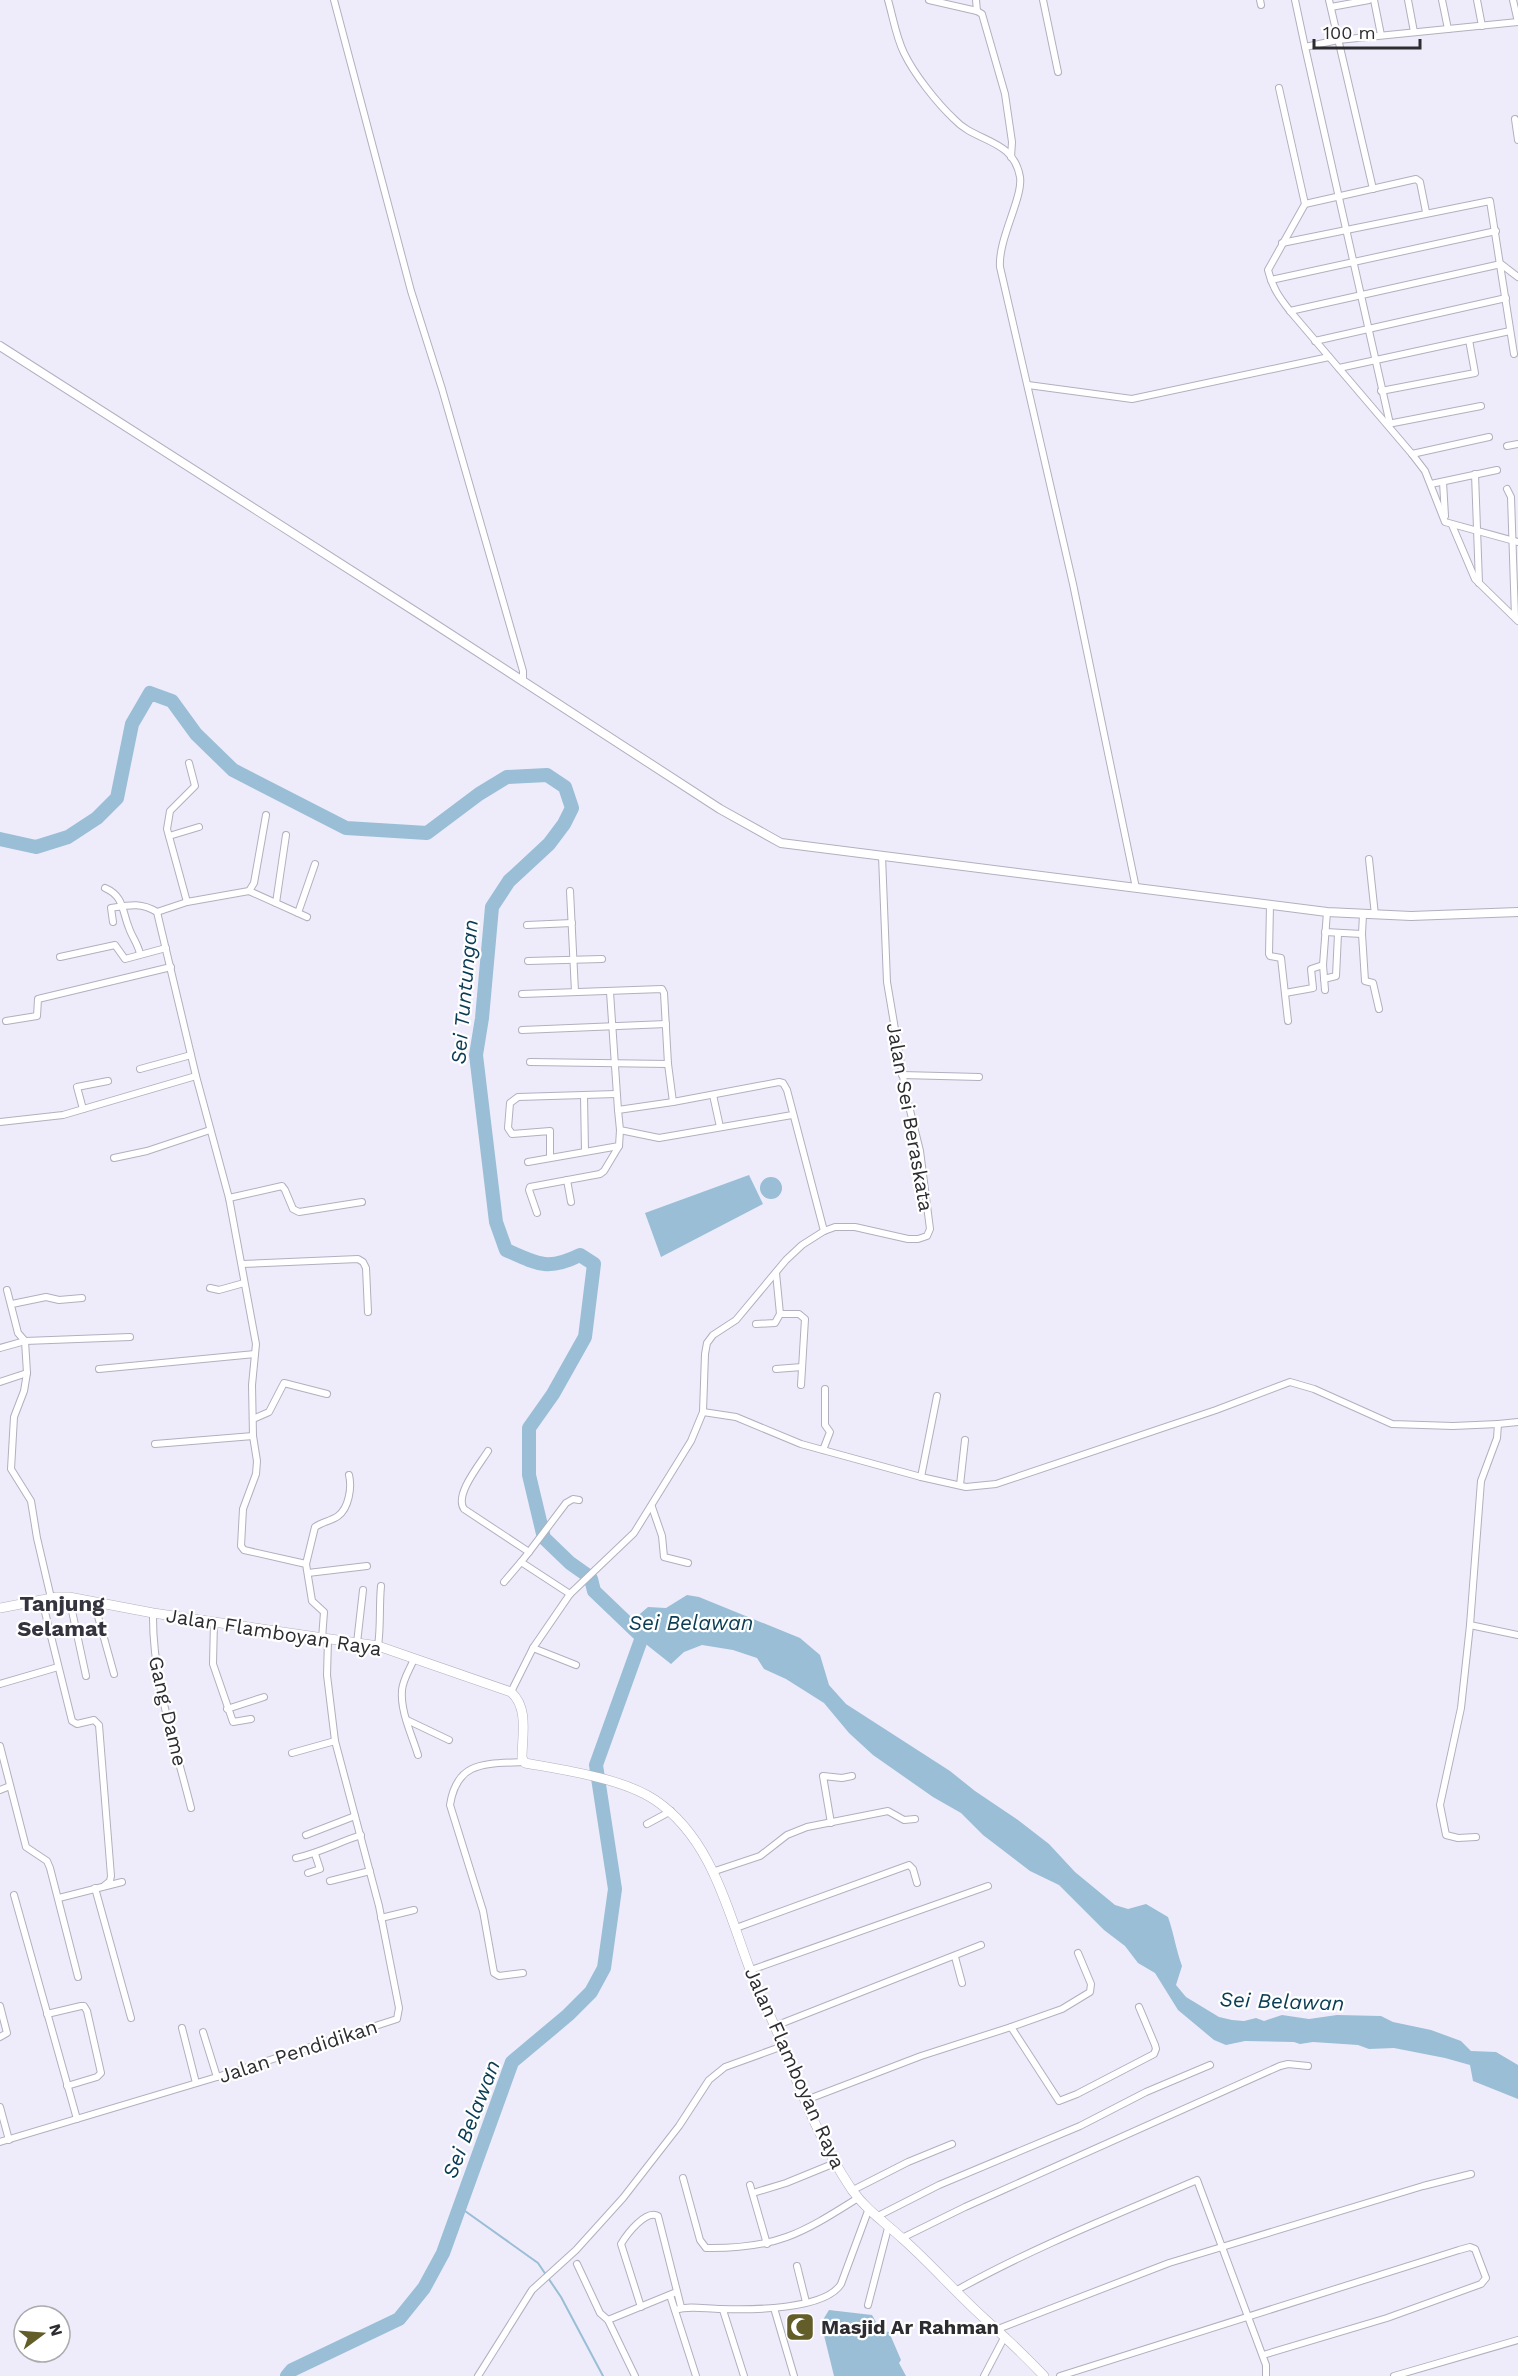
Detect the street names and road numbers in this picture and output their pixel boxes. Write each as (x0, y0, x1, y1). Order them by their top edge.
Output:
street label: Jalan Sei Beraskata (882, 1021, 938, 1213)
street label: Jalan Flamboyan Raya (165, 1603, 383, 1661)
street label: Gang Dame (144, 1654, 192, 1768)
street label: Jalan Flamboyan Raya (740, 1964, 850, 2172)
street label: Jalan Pendidikan (216, 2014, 380, 2088)

